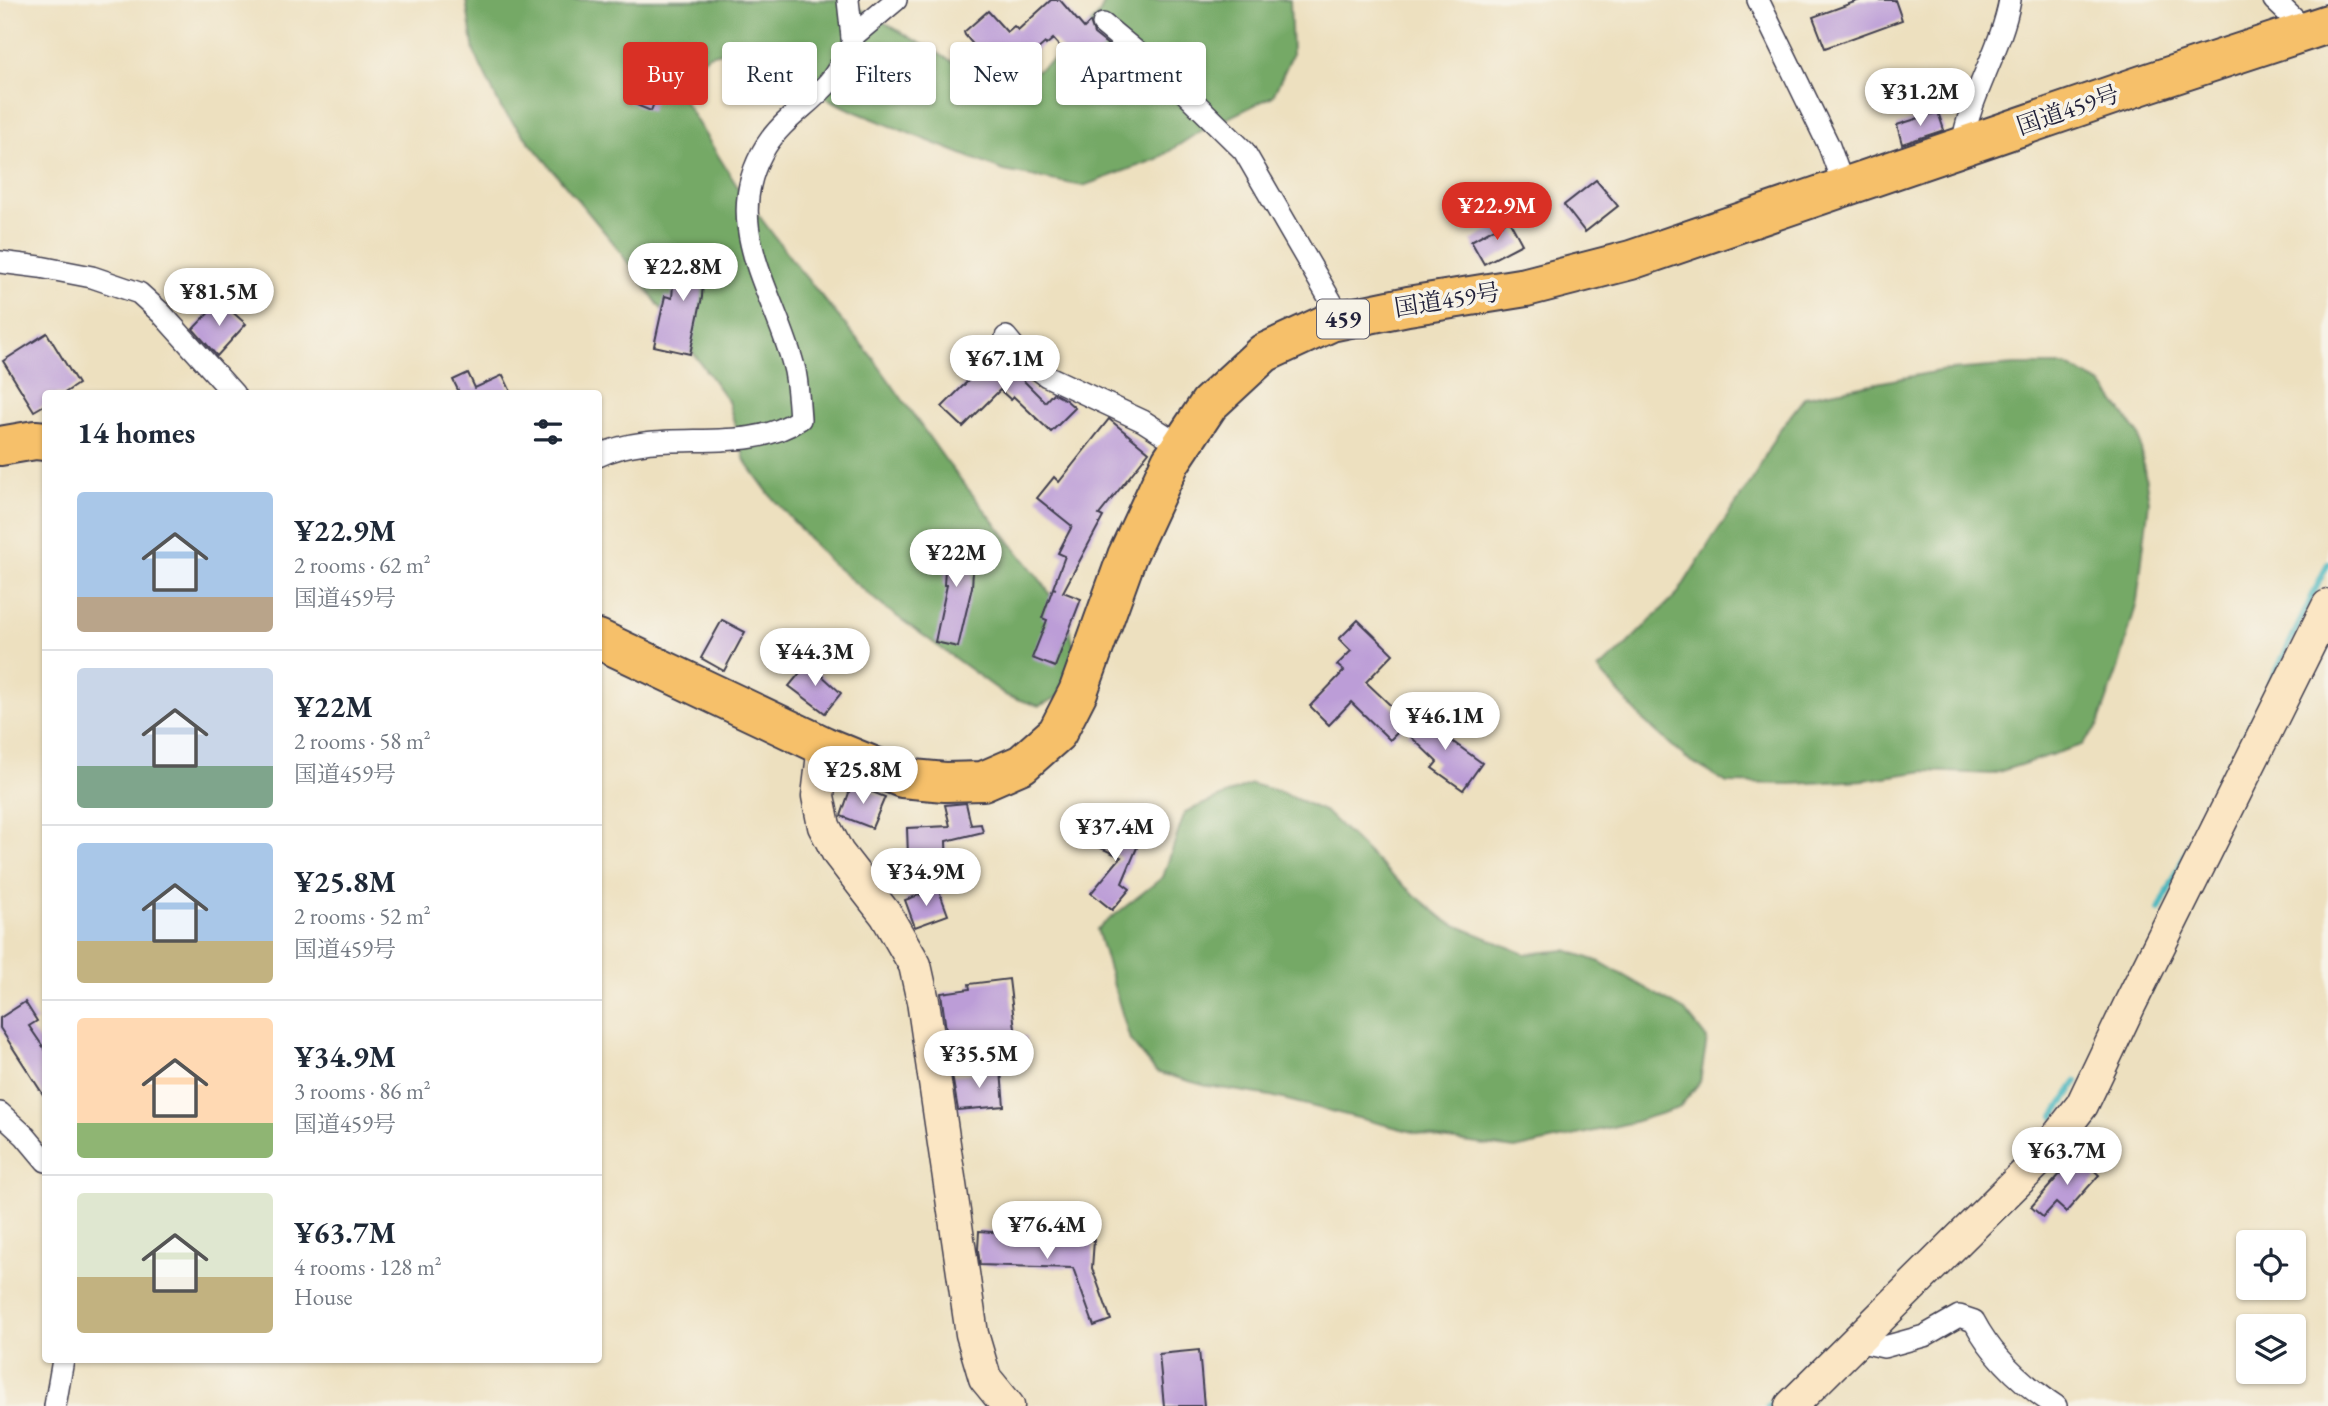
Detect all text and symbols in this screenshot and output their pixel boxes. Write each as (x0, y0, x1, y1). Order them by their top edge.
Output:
chip: Buy (623, 42, 708, 105)
chip: Rent (722, 42, 817, 105)
chip: Filters (831, 42, 936, 105)
chip: New (950, 42, 1042, 105)
chip: Apartment (1056, 42, 1206, 105)
pin: ¥31.2M (1863, 68, 1977, 128)
text: ¥31.2M (1881, 76, 1959, 106)
street label: 国道459号 (2012, 78, 2123, 142)
pin: ¥22.9M (1440, 182, 1554, 242)
text: ¥22.9M (1458, 190, 1536, 220)
pin: ¥22.8M (626, 244, 740, 303)
text: ¥22.8M (644, 251, 722, 281)
pin: ¥81.5M (162, 268, 276, 328)
text: ¥81.5M (180, 276, 258, 306)
street label: 国道459号 (1392, 276, 1502, 323)
road number: 459 (1317, 300, 1369, 338)
pin: ¥67.1M (948, 336, 1062, 395)
text: ¥67.1M (966, 343, 1044, 373)
text: 14 homes (77, 413, 195, 452)
icon: filters (529, 413, 567, 451)
text: ¥22.9M (294, 511, 396, 550)
icon: home (133, 520, 217, 604)
pin: ¥22M (915, 530, 997, 589)
text: ¥22M (926, 537, 986, 567)
text: 2 rooms · 62 m² (294, 550, 431, 580)
text: 国道459号 (294, 583, 396, 613)
pin: ¥44.3M (758, 628, 872, 688)
text: ¥44.3M (776, 636, 854, 666)
text: ¥22M (294, 687, 373, 726)
pin: ¥46.1M (1388, 692, 1502, 752)
icon: home (133, 696, 217, 780)
text: ¥46.1M (1406, 700, 1484, 730)
text: 2 rooms · 58 m² (294, 726, 431, 756)
pin: ¥25.8M (806, 746, 920, 806)
text: ¥25.8M (824, 754, 902, 784)
text: 国道459号 (294, 759, 396, 789)
pin: ¥37.4M (1058, 804, 1172, 863)
text: ¥37.4M (1076, 811, 1154, 841)
pin: ¥34.9M (869, 848, 983, 908)
text: ¥34.9M (887, 856, 965, 886)
text: ¥25.8M (294, 862, 396, 901)
icon: home (133, 871, 217, 955)
text: 2 rooms · 52 m² (294, 901, 431, 931)
text: 国道459号 (294, 934, 396, 964)
pin: ¥35.5M (922, 1030, 1036, 1090)
text: ¥34.9M (294, 1037, 396, 1076)
text: ¥35.5M (940, 1038, 1018, 1068)
icon: home (133, 1046, 217, 1130)
text: 3 rooms · 86 m² (294, 1076, 431, 1106)
text: 国道459号 (294, 1109, 396, 1139)
pin: ¥63.7M (2010, 1128, 2124, 1187)
text: ¥63.7M (2028, 1135, 2106, 1165)
pin: ¥76.4M (990, 1202, 1104, 1261)
text: ¥76.4M (1008, 1209, 1086, 1239)
text: ¥63.7M (294, 1213, 396, 1252)
icon: home (133, 1221, 217, 1305)
map controls (2236, 1230, 2306, 1384)
button: locate (2236, 1230, 2306, 1300)
text: 4 rooms · 128 m² (294, 1252, 442, 1282)
text: House (294, 1282, 353, 1312)
button: layers (2236, 1314, 2306, 1384)

